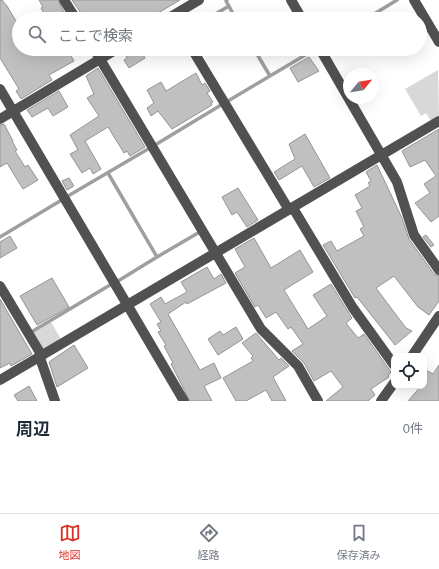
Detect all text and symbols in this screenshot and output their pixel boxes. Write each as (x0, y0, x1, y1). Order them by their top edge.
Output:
search box (12, 12, 427, 56)
icon: search (26, 23, 48, 45)
text: ここで検索 (58, 27, 133, 44)
north arrow (343, 68, 379, 104)
map controls (391, 353, 427, 389)
button: locate (391, 353, 427, 389)
text: 周辺 (16, 420, 50, 439)
text: 0件 (403, 421, 423, 436)
tab: 地図 (59, 522, 81, 562)
tab: 経路 (198, 522, 220, 562)
tab: 保存済み (337, 522, 381, 562)

